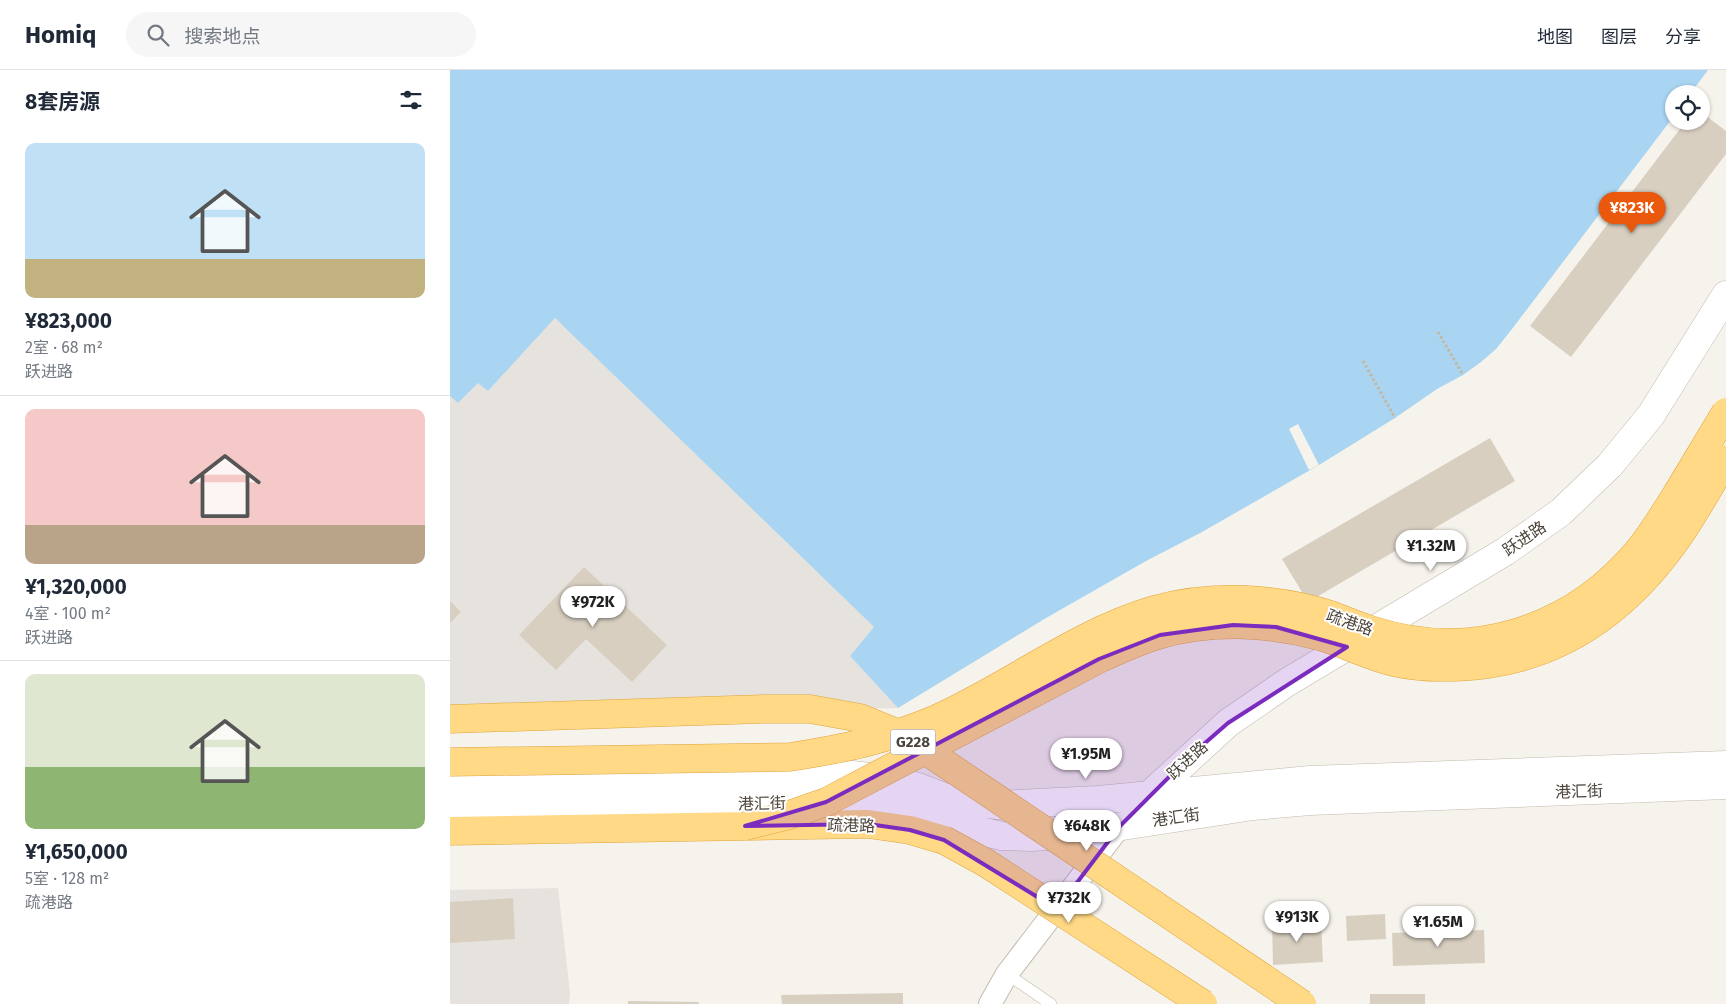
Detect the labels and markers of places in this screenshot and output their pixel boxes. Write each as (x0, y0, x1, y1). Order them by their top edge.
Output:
pin: ¥823K (1597, 191, 1667, 234)
pin: ¥1.32M (1390, 530, 1472, 572)
pin: ¥972K (558, 586, 628, 628)
pin: ¥1.95M (1045, 738, 1127, 780)
pin: ¥648K (1052, 810, 1122, 852)
pin: ¥732K (1034, 882, 1104, 924)
pin: ¥913K (1262, 900, 1332, 943)
pin: ¥1.65M (1397, 906, 1479, 948)

